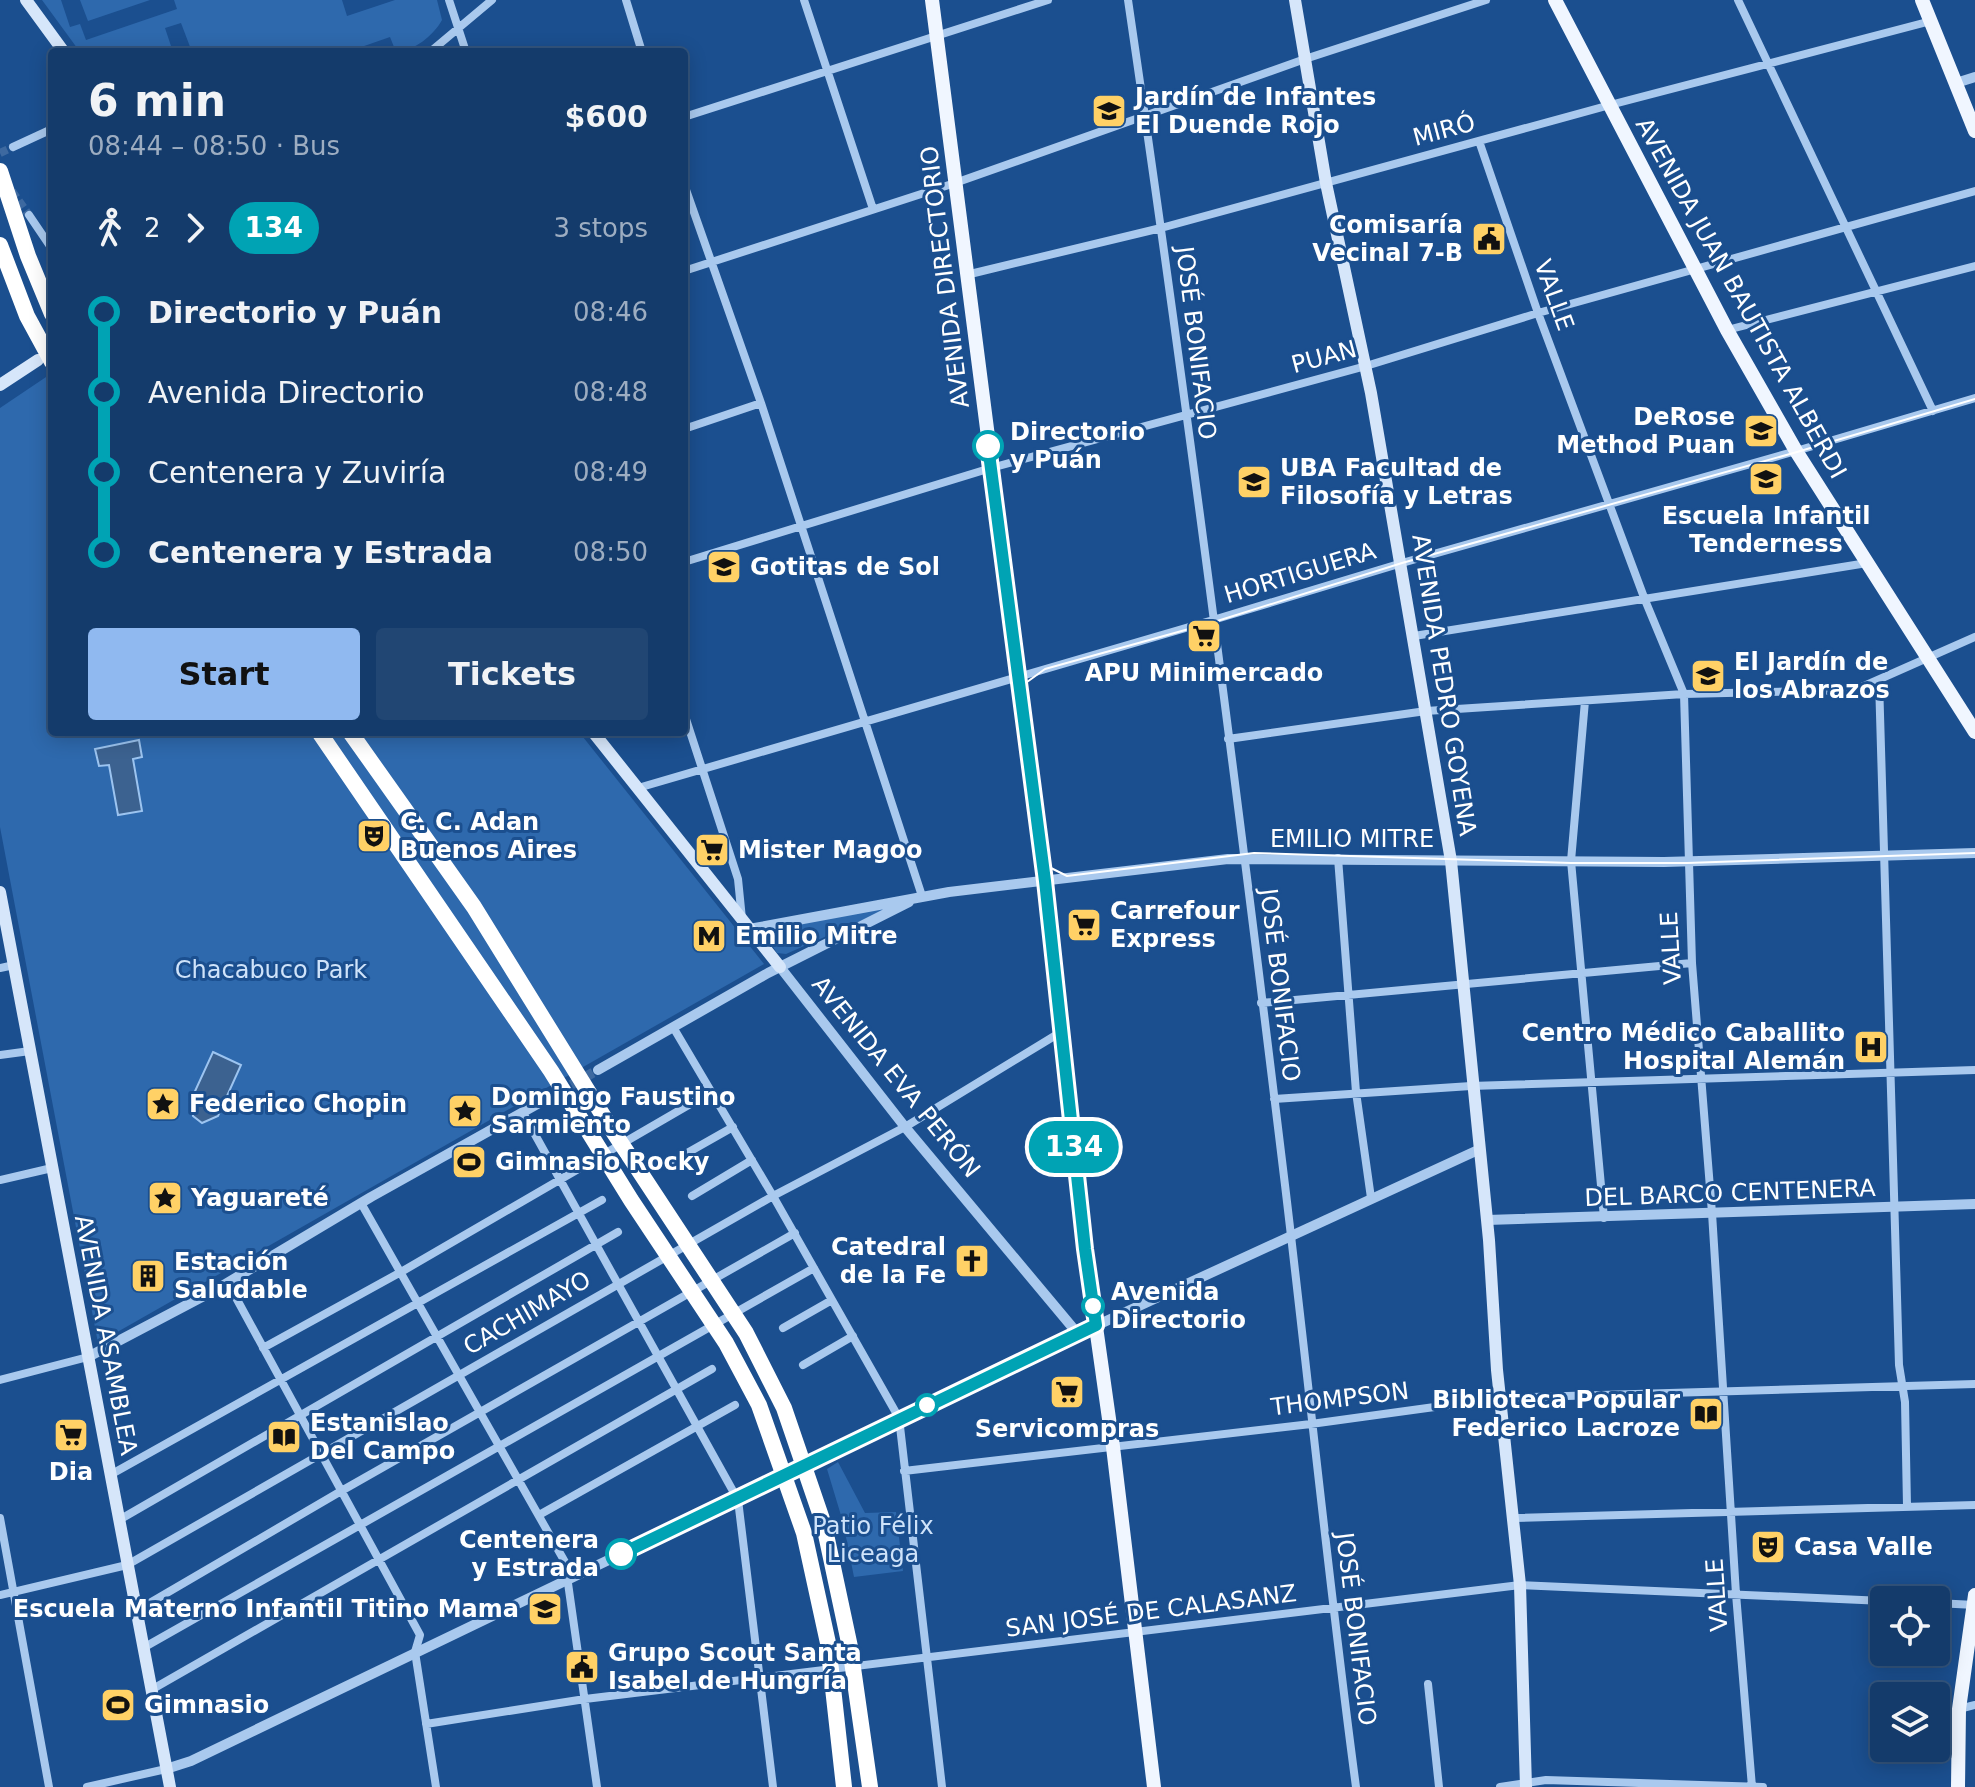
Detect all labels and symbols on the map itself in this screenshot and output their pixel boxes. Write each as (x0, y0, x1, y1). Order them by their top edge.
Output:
place label: Jardín de Infantes El Duende Rojo (1133, 83, 1376, 139)
school or university icon: Jardín de Infantes El Duende Rojo (1090, 92, 1128, 130)
street label: MIRÓ (1409, 106, 1478, 152)
street label: AVENIDA JUAN BAUTISTA ALBERDI (1630, 113, 1852, 483)
street label: AVENIDA DIRECTORIO (915, 144, 975, 410)
place label: Comisaría Vecinal 7-B (1312, 211, 1463, 267)
public building icon: Comisaría Vecinal 7-B (1470, 220, 1508, 258)
street label: JOSÉ BONIFACIO (1170, 243, 1223, 441)
street label: VALLE (1528, 256, 1580, 334)
street label: PUAN (1288, 335, 1360, 379)
place label: DeRose Method Puan (1556, 403, 1735, 459)
school or university icon: DeRose Method Puan (1742, 412, 1780, 450)
place label: Directorio y Puán (1010, 418, 1145, 474)
marker: Directorio y Puán (973, 431, 1003, 461)
place label: UBA Facultad de Filosofía y Letras (1280, 454, 1513, 510)
school or university icon: Escuela Infantil Tenderness (1747, 460, 1785, 498)
school or university icon: UBA Facultad de Filosofía y Letras (1235, 463, 1273, 501)
place label: Escuela Infantil Tenderness (1662, 502, 1870, 558)
street label: AVENIDA PEDRO GOYENA (1406, 532, 1482, 839)
street label: HORTIGUERA (1221, 536, 1380, 609)
school or university icon: Gotitas de Sol (705, 548, 743, 586)
place label: Gotitas de Sol (750, 553, 940, 581)
supermarket icon: APU Minimercado (1185, 617, 1223, 655)
place label: El Jardín de los Abrazos (1734, 648, 1890, 704)
school or university icon: El Jardín de los Abrazos (1689, 657, 1727, 695)
place label: APU Minimercado (1085, 659, 1323, 687)
place label: C. C. Adan Buenos Aires (400, 808, 577, 864)
theatre icon: C. C. Adan Buenos Aires (355, 817, 393, 855)
street label: EMILIO MITRE (1270, 825, 1434, 853)
supermarket icon: Mister Magoo (693, 831, 731, 869)
place label: Mister Magoo (738, 836, 923, 864)
street label: JOSÉ BONIFACIO (1254, 885, 1307, 1083)
place label: Carrefour Express (1110, 897, 1240, 953)
supermarket icon: Carrefour Express (1065, 906, 1103, 944)
street label: VALLE (1655, 911, 1687, 985)
metro station icon: Emilio Mitre (690, 917, 728, 955)
place label: Emilio Mitre (735, 922, 898, 950)
park label: Chacabuco Park (175, 956, 367, 984)
street label: AVENIDA EVA PERÓN (806, 969, 987, 1183)
place label: Centro Médico Caballito Hospital Alemán (1521, 1019, 1845, 1075)
hospital icon: Centro Médico Caballito Hospital Alemán (1852, 1028, 1890, 1066)
place label: Domingo Faustino Sarmiento (491, 1083, 736, 1139)
place icon: Federico Chopin (144, 1085, 182, 1123)
place label: Federico Chopin (189, 1090, 407, 1118)
place icon: Domingo Faustino Sarmiento (446, 1092, 484, 1130)
line badge: 134 (1028, 1121, 1120, 1173)
sports icon: Gimnasio Rocky (450, 1143, 488, 1181)
place label: Gimnasio Rocky (495, 1148, 710, 1176)
street label: DEL BARCO CENTENERA (1584, 1174, 1877, 1212)
place icon: Yaguareté (146, 1179, 184, 1217)
place label: Yaguareté (190, 1184, 329, 1212)
street label: AVENIDA ASAMBLEA (69, 1212, 143, 1458)
place label: Catedral de la Fe (831, 1233, 946, 1289)
church icon: Catedral de la Fe (953, 1242, 991, 1280)
place label: Estación Saludable (174, 1248, 308, 1304)
building icon: Estación Saludable (129, 1257, 167, 1295)
street label: CACHIMAYO (458, 1265, 596, 1361)
place label: Avenida Directorio (1111, 1278, 1246, 1334)
marker: Avenida Directorio (1082, 1295, 1104, 1317)
supermarket icon: Servicompras (1048, 1373, 1086, 1411)
street label: THOMPSON (1268, 1377, 1411, 1421)
place label: Biblioteca Popular Federico Lacroze (1432, 1386, 1680, 1442)
unlabelled marker (916, 1394, 938, 1416)
library icon: Biblioteca Popular Federico Lacroze (1687, 1395, 1725, 1433)
place label: Estanislao Del Campo (310, 1409, 455, 1465)
place label: Servicompras (975, 1415, 1159, 1443)
supermarket icon: Dia (52, 1416, 90, 1454)
library icon: Estanislao Del Campo (265, 1418, 303, 1456)
place label: Dia (49, 1458, 93, 1486)
park label: Patio Félix Liceaga (812, 1512, 934, 1568)
place label: Centenera y Estrada (459, 1526, 599, 1582)
theatre icon: Casa Valle (1749, 1528, 1787, 1566)
street label: JOSÉ BONIFACIO (1330, 1529, 1383, 1727)
place label: Casa Valle (1794, 1533, 1933, 1561)
marker: Centenera y Estrada (606, 1539, 636, 1569)
street label: VALLE (1700, 1558, 1734, 1632)
street label: SAN JOSÉ DE CALASANZ (1004, 1578, 1298, 1643)
school or university icon: Escuela Materno Infantil Titino Mama (526, 1590, 564, 1628)
place label: Escuela Materno Infantil Titino Mama (13, 1595, 519, 1623)
place label: Grupo Scout Santa Isabel de Hungría (608, 1639, 862, 1695)
public building icon: Grupo Scout Santa Isabel de Hungría (563, 1648, 601, 1686)
sports icon: Gimnasio (99, 1686, 137, 1724)
place label: Gimnasio (144, 1691, 269, 1719)

